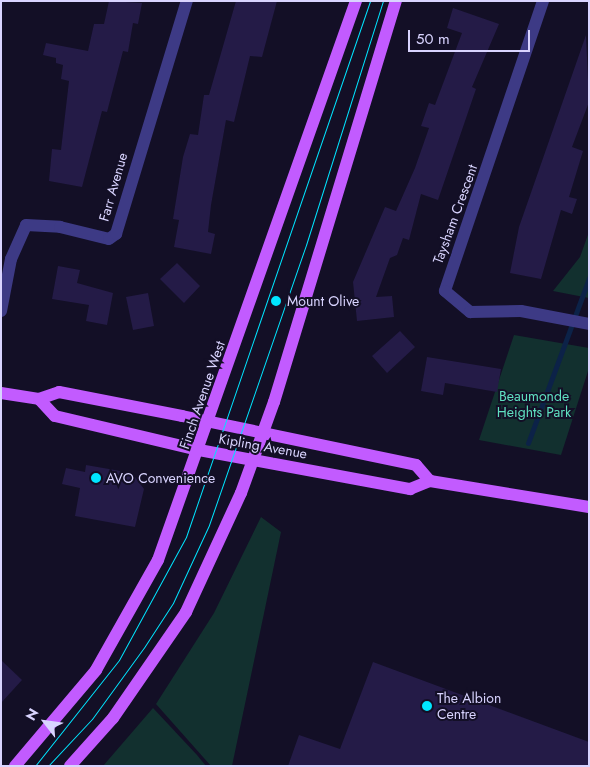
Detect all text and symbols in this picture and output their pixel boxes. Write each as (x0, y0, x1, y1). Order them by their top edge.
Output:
scale bar (410, 20, 532, 52)
text: 50 m (416, 28, 450, 50)
street label: Farr Avenue (95, 151, 131, 223)
street label: Taysham Crescent (429, 162, 481, 266)
place label: Mount Olive (287, 293, 359, 309)
marker: Mount Olive (269, 294, 283, 308)
street label: Finch Avenue West (176, 339, 228, 451)
park label: Beaumonde Heights Park (497, 388, 571, 421)
street label: Kipling Avenue (217, 430, 309, 462)
place label: AVO Convenience (106, 470, 215, 486)
marker: AVO Convenience (90, 472, 102, 484)
place label: The Albion Centre (437, 690, 501, 722)
north arrow (20, 697, 70, 747)
marker: The Albion Centre (421, 700, 433, 712)
text: N (21, 705, 43, 724)

